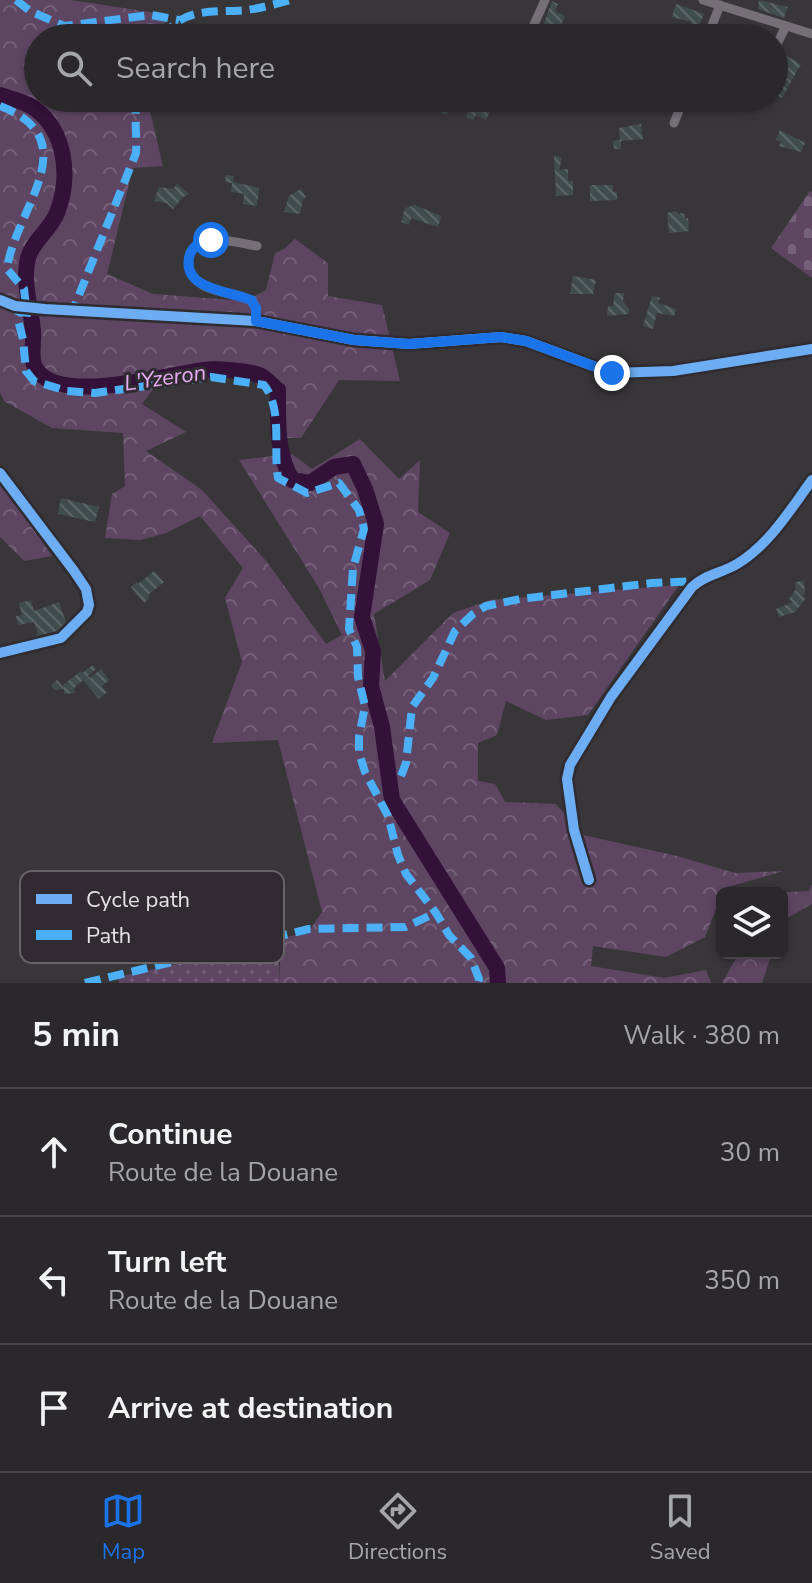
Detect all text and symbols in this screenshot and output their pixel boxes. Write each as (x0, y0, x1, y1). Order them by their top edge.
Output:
search box (24, 24, 788, 112)
icon: search (52, 46, 96, 90)
text: Search here (116, 48, 275, 89)
route start (193, 222, 229, 258)
route end (594, 355, 630, 391)
water label: L'Yzeron (122, 357, 208, 399)
legend (20, 871, 284, 963)
text: Cycle path (86, 885, 190, 915)
map controls (716, 887, 788, 959)
button: layers (716, 887, 788, 959)
text: Path (86, 921, 131, 951)
text: 5 min (32, 1012, 120, 1058)
text: Walk · 380 m (623, 1018, 780, 1053)
text: Continue (108, 1114, 233, 1155)
icon: ahead (32, 1130, 76, 1174)
text: 30 m (720, 1135, 780, 1170)
text: Route de la Douane (108, 1155, 338, 1190)
text: Turn left (108, 1242, 226, 1283)
icon: left (32, 1258, 76, 1302)
text: 350 m (704, 1263, 780, 1298)
text: Route de la Douane (108, 1283, 338, 1318)
icon: arrive (32, 1386, 76, 1430)
text: Arrive at destination (108, 1388, 393, 1429)
tab: Map (101, 1489, 145, 1567)
tab: Directions (348, 1489, 447, 1567)
tab: Saved (650, 1489, 711, 1567)

